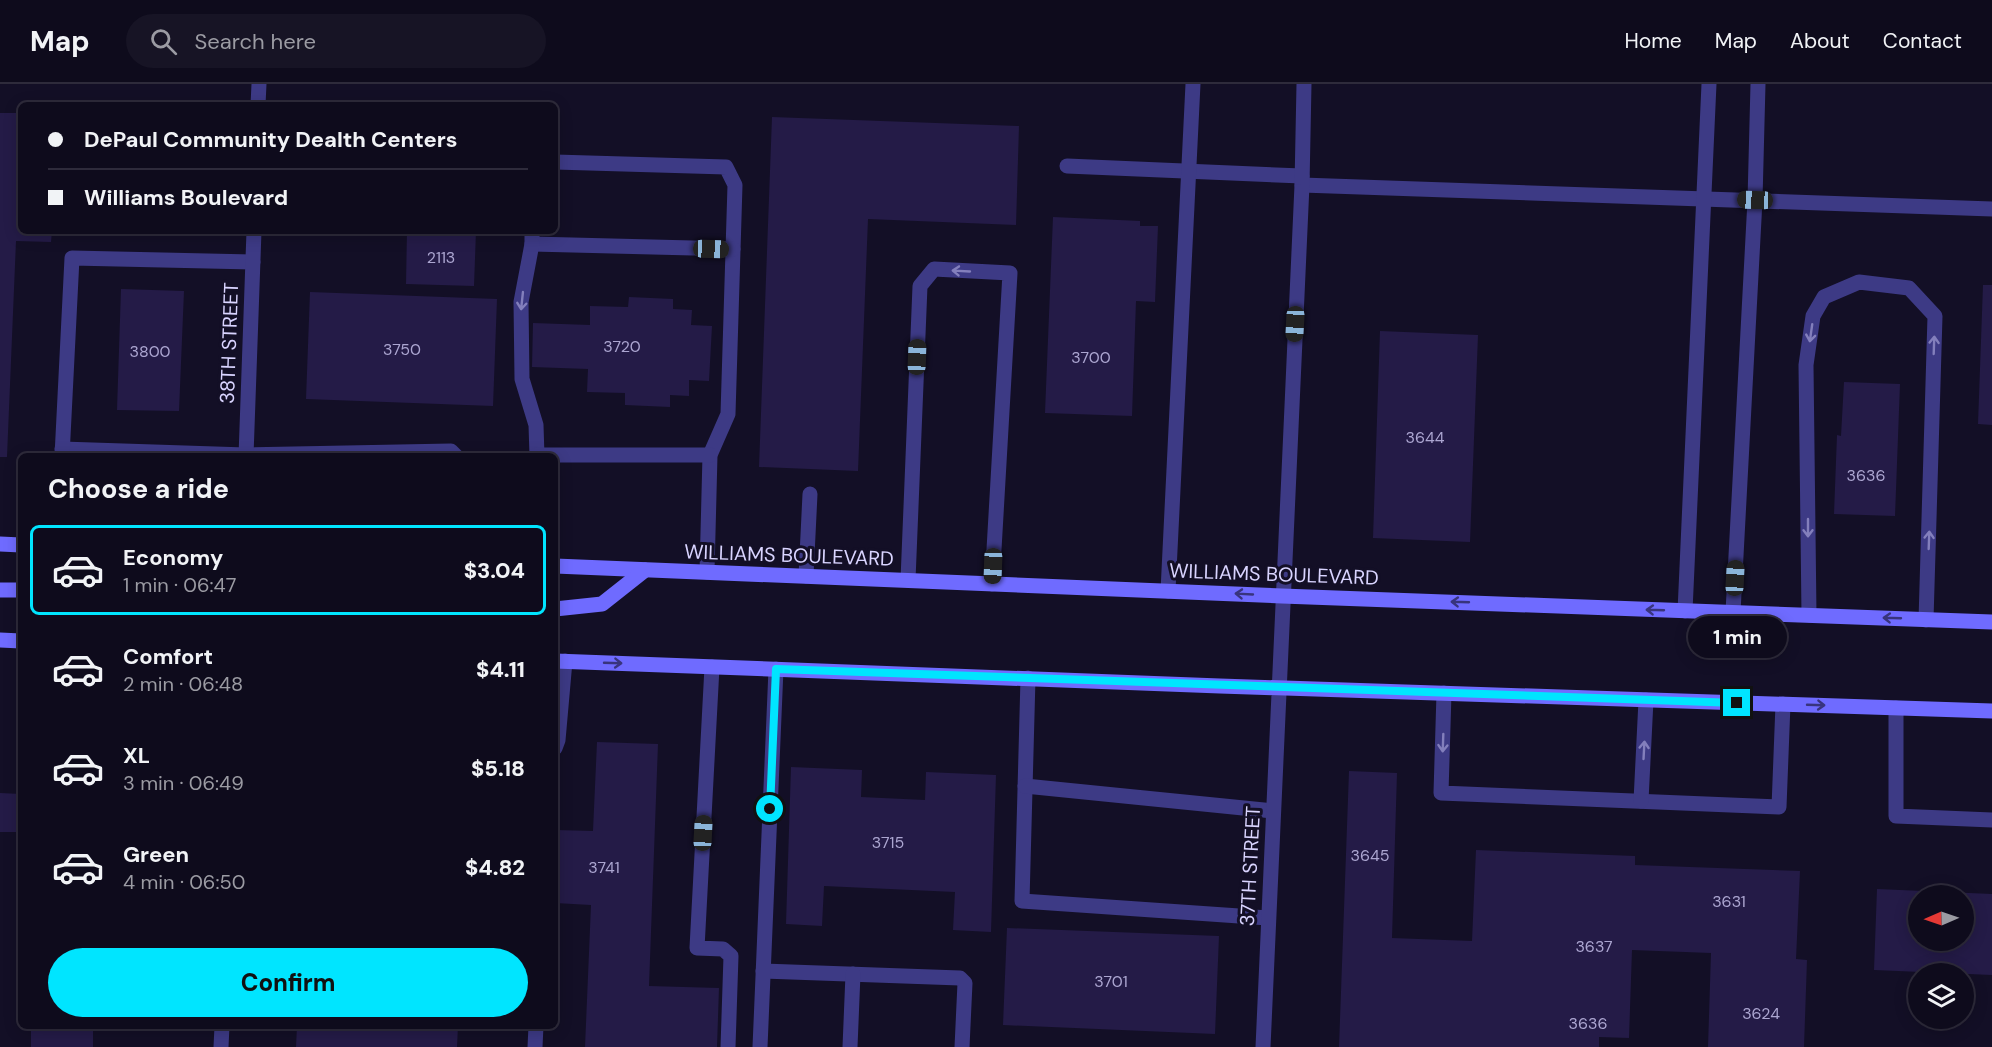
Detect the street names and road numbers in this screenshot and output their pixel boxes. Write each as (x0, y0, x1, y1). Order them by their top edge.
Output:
street label: 38TH STREET (214, 282, 244, 404)
street label: WILLIAMS BOULEVARD (684, 538, 894, 572)
street label: WILLIAMS BOULEVARD (1169, 557, 1379, 591)
street label: 37TH STREET (1234, 805, 1266, 927)

